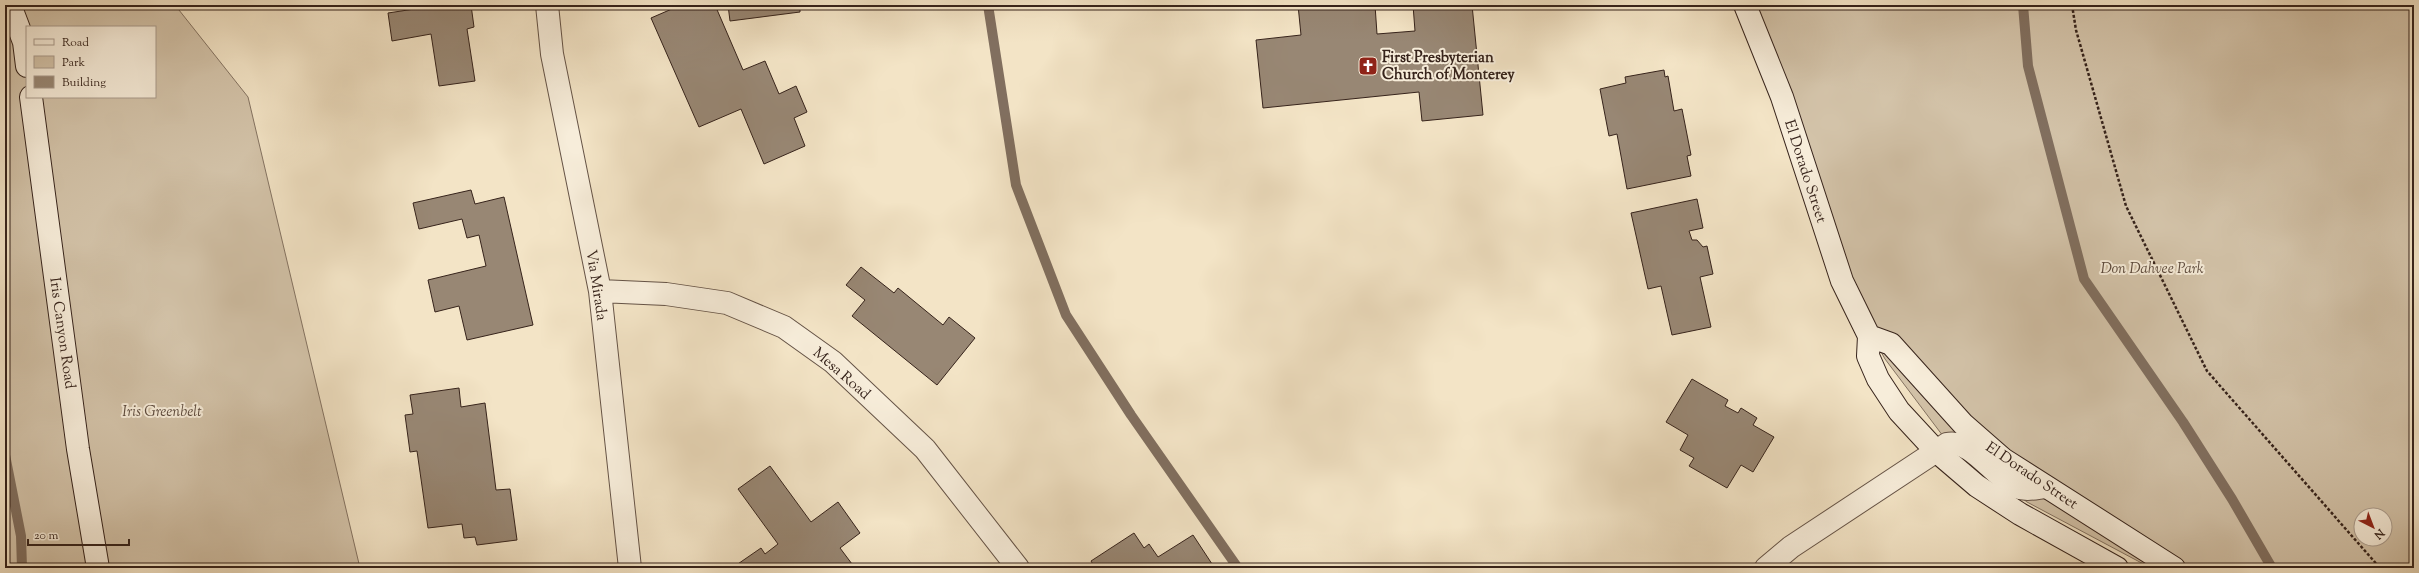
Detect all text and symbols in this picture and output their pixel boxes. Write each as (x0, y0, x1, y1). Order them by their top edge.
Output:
legend (26, 26, 156, 98)
text: Road (62, 34, 89, 52)
place label: First Presbyterian Church of Monterey (1382, 48, 1515, 86)
text: Park (62, 54, 85, 72)
church icon: First Presbyterian Church of Monterey (1357, 55, 1379, 77)
text: Building (62, 74, 106, 92)
street label: El Dorado Street (1778, 117, 1831, 226)
street label: Via Mirada (580, 248, 611, 322)
park label: Don Dahvee Park (2100, 259, 2204, 280)
street label: Iris Canyon Road (43, 276, 80, 391)
street label: Mesa Road (808, 343, 875, 405)
park label: Iris Greenbelt (122, 402, 202, 423)
street label: El Dorado Street (1981, 438, 2082, 515)
north arrow (2353, 507, 2393, 547)
scale bar (28, 521, 129, 547)
text: N (2370, 524, 2388, 543)
text: 20 m (34, 527, 59, 545)

